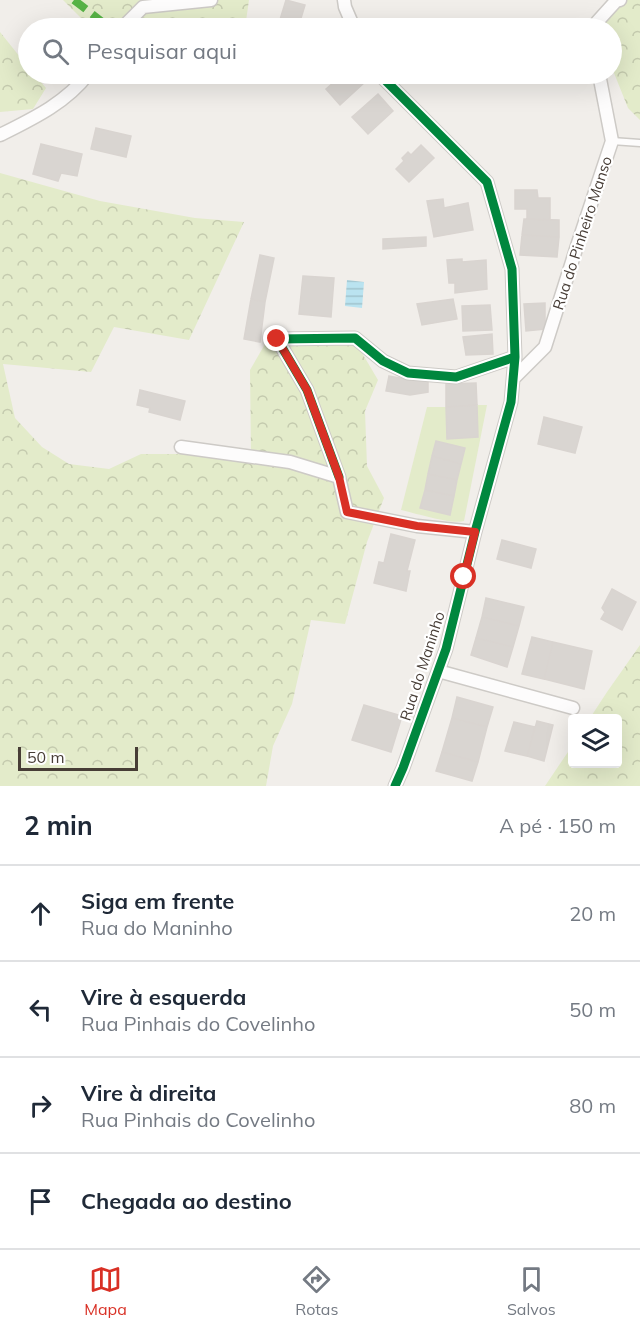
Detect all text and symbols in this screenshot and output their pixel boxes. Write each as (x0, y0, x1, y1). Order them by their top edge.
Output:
search box (18, 18, 622, 84)
icon: search (39, 35, 72, 68)
text: Pesquisar aqui (87, 37, 237, 65)
street label: Rua do Pinheiro Manso (548, 154, 616, 312)
route end (263, 325, 289, 351)
route start (450, 563, 476, 589)
street label: Rua do Maninho (395, 609, 449, 723)
map controls (568, 714, 622, 768)
button: layers (568, 714, 622, 768)
scale bar (18, 744, 138, 772)
text: 50 m (27, 747, 64, 767)
text: 2 min (24, 809, 93, 842)
text: A pé · 150 m (499, 813, 616, 838)
text: Siga em frente (81, 887, 234, 915)
icon: ahead (24, 897, 57, 930)
text: 20 m (569, 901, 616, 926)
text: Rua do Maninho (81, 915, 233, 940)
text: Vire à esquerda (81, 983, 246, 1011)
icon: left (24, 993, 57, 1026)
text: 50 m (569, 997, 616, 1022)
text: Rua Pinhais do Covelinho (81, 1011, 315, 1036)
text: Vire à direita (81, 1079, 216, 1107)
icon: right (24, 1089, 57, 1122)
text: 80 m (569, 1093, 616, 1118)
text: Rua Pinhais do Covelinho (81, 1107, 315, 1132)
icon: arrive (24, 1185, 57, 1218)
text: Chegada ao destino (81, 1187, 292, 1215)
tab: Mapa (84, 1263, 127, 1319)
tab: Rotas (295, 1263, 338, 1319)
tab: Salvos (507, 1263, 556, 1319)

